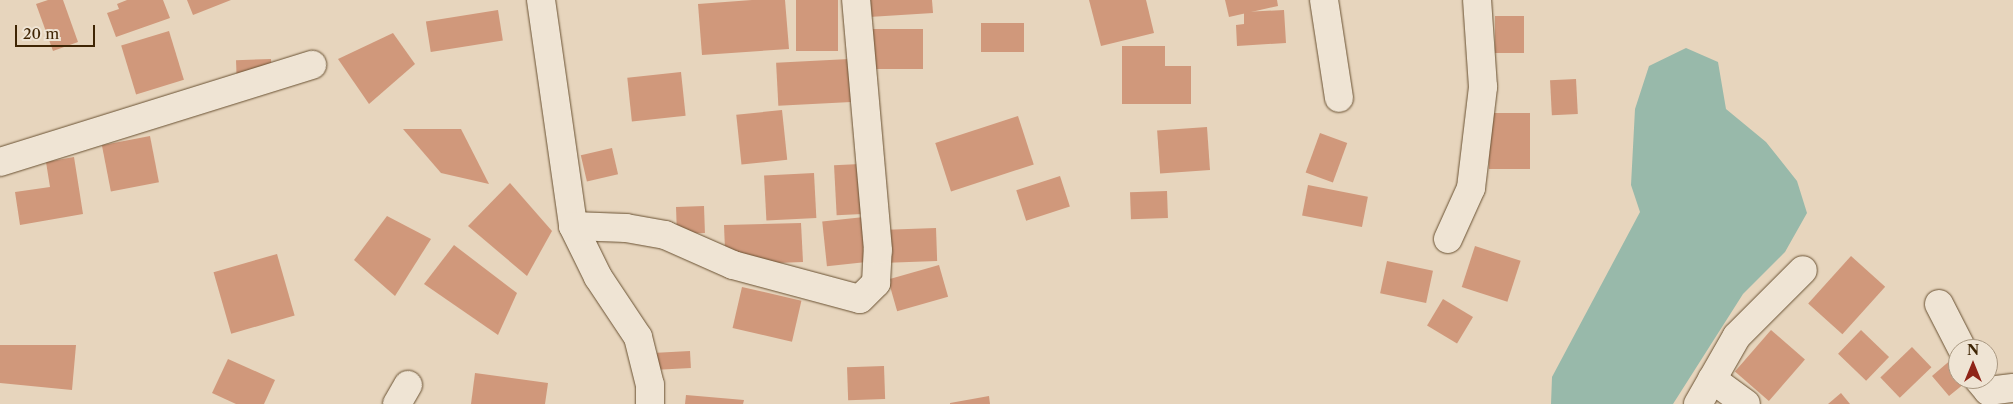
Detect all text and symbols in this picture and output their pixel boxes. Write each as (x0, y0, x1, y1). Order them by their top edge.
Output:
scale bar (18, 15, 98, 47)
text: 20 m (23, 24, 59, 43)
north arrow (1948, 339, 1998, 389)
text: N (1967, 341, 1979, 359)

